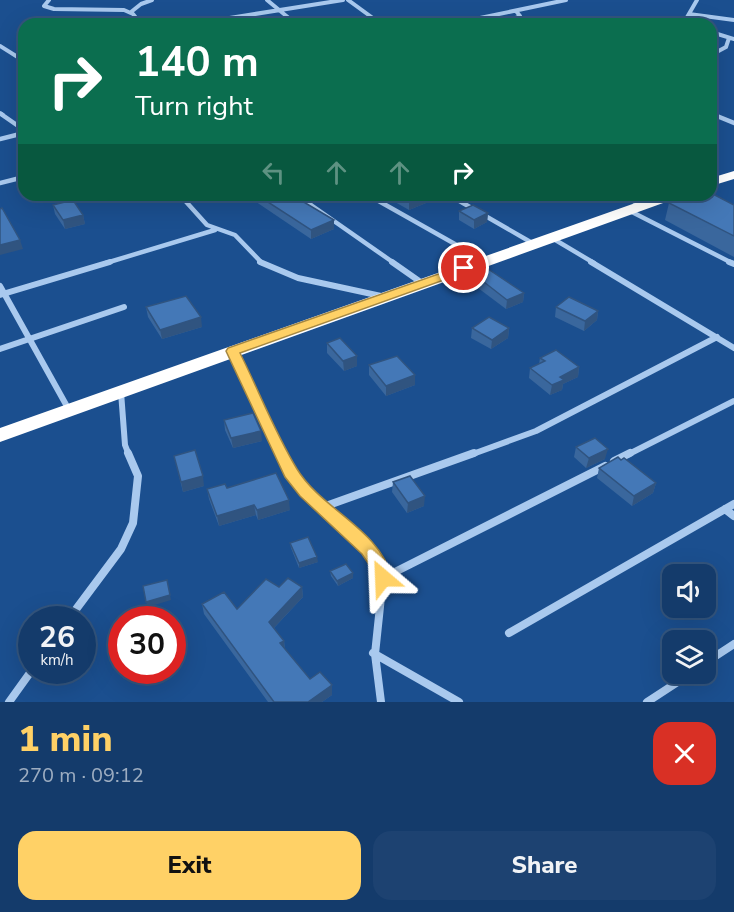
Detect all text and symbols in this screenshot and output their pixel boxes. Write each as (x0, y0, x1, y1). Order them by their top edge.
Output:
text: 140 m (135, 34, 259, 91)
icon: right (36, 42, 114, 120)
text: Turn right (135, 88, 253, 125)
icon: left (257, 156, 290, 189)
icon: ahead (320, 156, 353, 189)
icon: ahead (383, 156, 416, 189)
icon: right (446, 156, 479, 189)
pin (438, 242, 489, 293)
icon: arrive (447, 251, 480, 284)
position arrow (351, 546, 415, 610)
map controls (662, 564, 716, 684)
button: sound (662, 564, 716, 618)
speed limit sign: 30 (108, 606, 186, 684)
text: 26 (39, 617, 75, 658)
button: layers (662, 630, 716, 684)
text: km/h (40, 650, 74, 670)
text: 1 min (18, 715, 113, 764)
button: close (653, 722, 716, 785)
text: 270 m · 09:12 (18, 762, 144, 789)
button: Exit (18, 831, 361, 900)
button: Share (373, 831, 716, 900)

